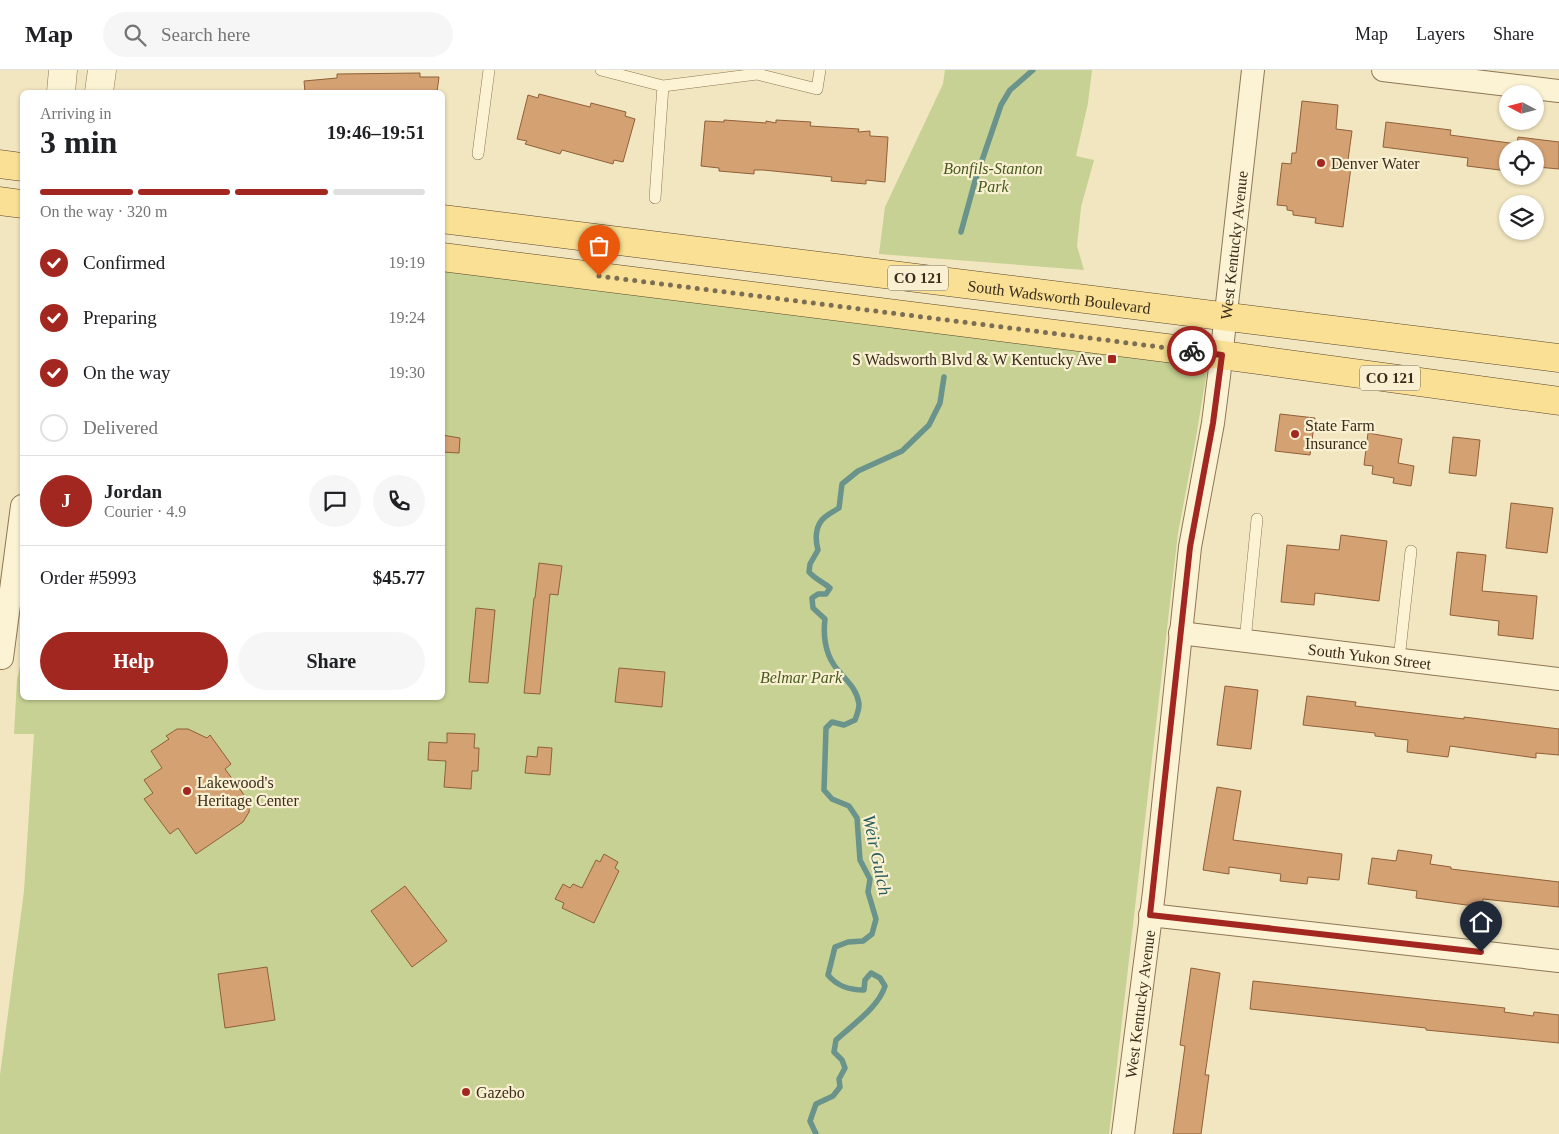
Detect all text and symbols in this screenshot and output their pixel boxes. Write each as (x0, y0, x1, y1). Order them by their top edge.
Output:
search box (103, 12, 453, 57)
text: Map (25, 21, 73, 47)
icon: search (121, 21, 149, 49)
text: Search here (161, 24, 250, 45)
text: Map (1355, 24, 1388, 44)
text: Layers (1416, 24, 1465, 44)
text: Share (1493, 24, 1534, 44)
north arrow (1499, 85, 1544, 130)
map controls (1499, 85, 1544, 240)
text: Arriving in (40, 105, 112, 122)
text: 19:46–19:51 (327, 122, 425, 143)
text: 3 min (40, 124, 117, 160)
button: locate (1499, 140, 1544, 185)
place label: Denver Water (1331, 155, 1420, 172)
marker: Denver Water (1315, 157, 1327, 169)
park label: Bonfils-Stanton Park (943, 160, 1043, 195)
street label: West Kentucky Avenue (1217, 170, 1250, 320)
button: layers (1499, 195, 1544, 240)
text: On the way · 320 m (40, 203, 168, 220)
pin (578, 225, 620, 276)
icon: bag (585, 232, 613, 260)
icon: check (40, 249, 68, 277)
text: Confirmed (83, 252, 165, 273)
text: 19:19 (389, 254, 425, 271)
road number: CO 121 (888, 266, 948, 290)
street label: South Wadsworth Boulevard (967, 277, 1152, 317)
icon: check (40, 304, 68, 332)
text: Preparing (83, 307, 157, 328)
text: 19:24 (389, 309, 425, 326)
courier (1167, 326, 1217, 376)
icon: bike (1178, 337, 1206, 365)
place label: S Wadsworth Blvd & W Kentucky Ave (852, 351, 1102, 369)
marker: S Wadsworth Blvd & W Kentucky Ave (1106, 353, 1118, 365)
icon: check (40, 359, 68, 387)
text: On the way (83, 362, 171, 383)
text: 19:30 (389, 364, 425, 381)
road number: CO 121 (1360, 366, 1420, 390)
text: Delivered (83, 417, 158, 438)
place label: State Farm Insurance (1305, 417, 1375, 452)
marker: State Farm Insurance (1289, 428, 1301, 440)
button: chat (309, 475, 361, 527)
button: phone (373, 475, 425, 527)
text: Jordan (104, 481, 162, 502)
text: J (61, 490, 71, 511)
text: Courier · 4.9 (104, 503, 186, 520)
text: Order #5993 (40, 567, 137, 588)
text: $45.77 (373, 567, 425, 588)
button: Help (40, 632, 228, 690)
button: Share (238, 632, 425, 690)
street label: South Yukon Street (1307, 640, 1433, 672)
park label: Belmar Park (760, 669, 843, 686)
place label: Lakewood's Heritage Center (197, 774, 299, 810)
marker: Lakewood's Heritage Center (181, 785, 193, 797)
water label: Weir Gulch (859, 813, 895, 897)
pin (1460, 901, 1502, 952)
icon: home (1467, 908, 1495, 936)
street label: West Kentucky Avenue (1122, 929, 1158, 1079)
place label: Gazebo (476, 1084, 525, 1101)
marker: Gazebo (460, 1086, 472, 1098)

